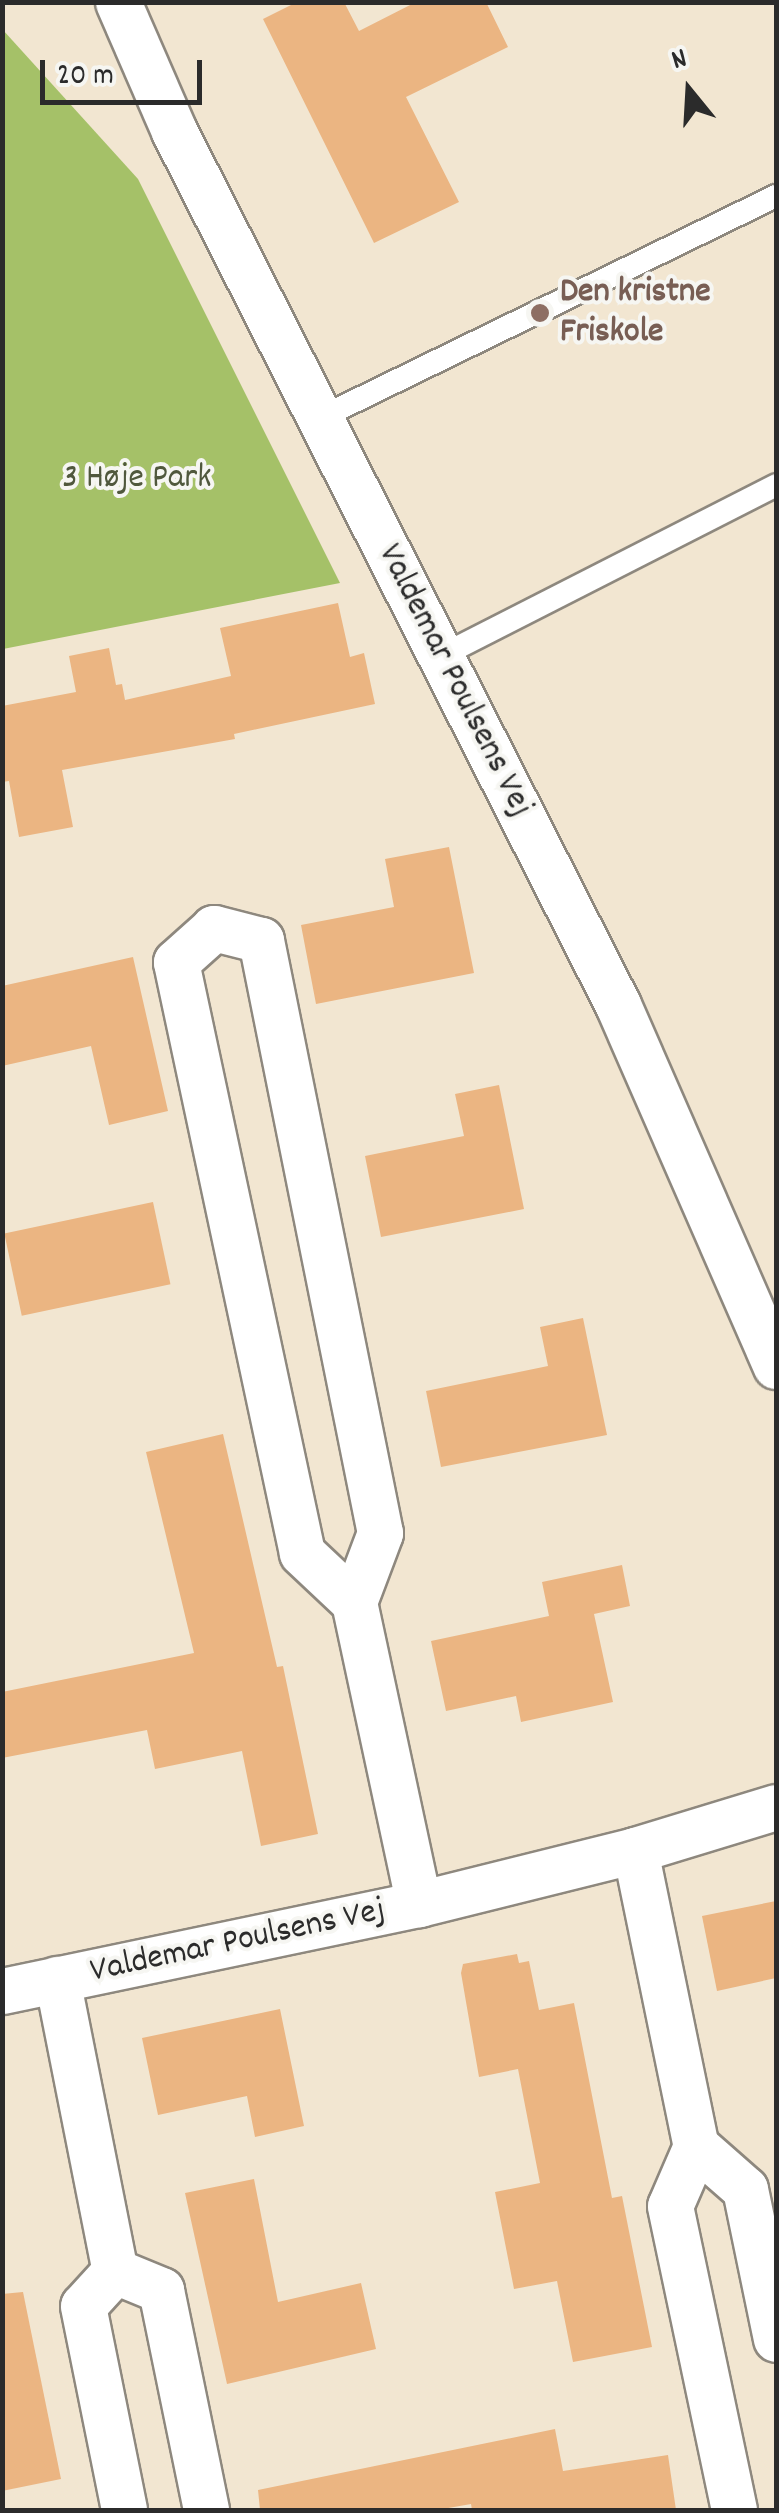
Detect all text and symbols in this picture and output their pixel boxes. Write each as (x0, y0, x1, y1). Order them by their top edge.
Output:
scale bar (45, 40, 208, 102)
north arrow (639, 40, 739, 140)
text: N (667, 40, 692, 83)
text: 20 m (57, 56, 114, 99)
place label: Den kristne Friskole (560, 272, 711, 354)
marker: Den kristne Friskole (529, 302, 551, 324)
park label: 3 Høje Park (62, 458, 212, 500)
street label: Valdemar Poulsens Vej (367, 538, 541, 824)
street label: Valdemar Poulsens Vej (87, 1890, 389, 1994)

